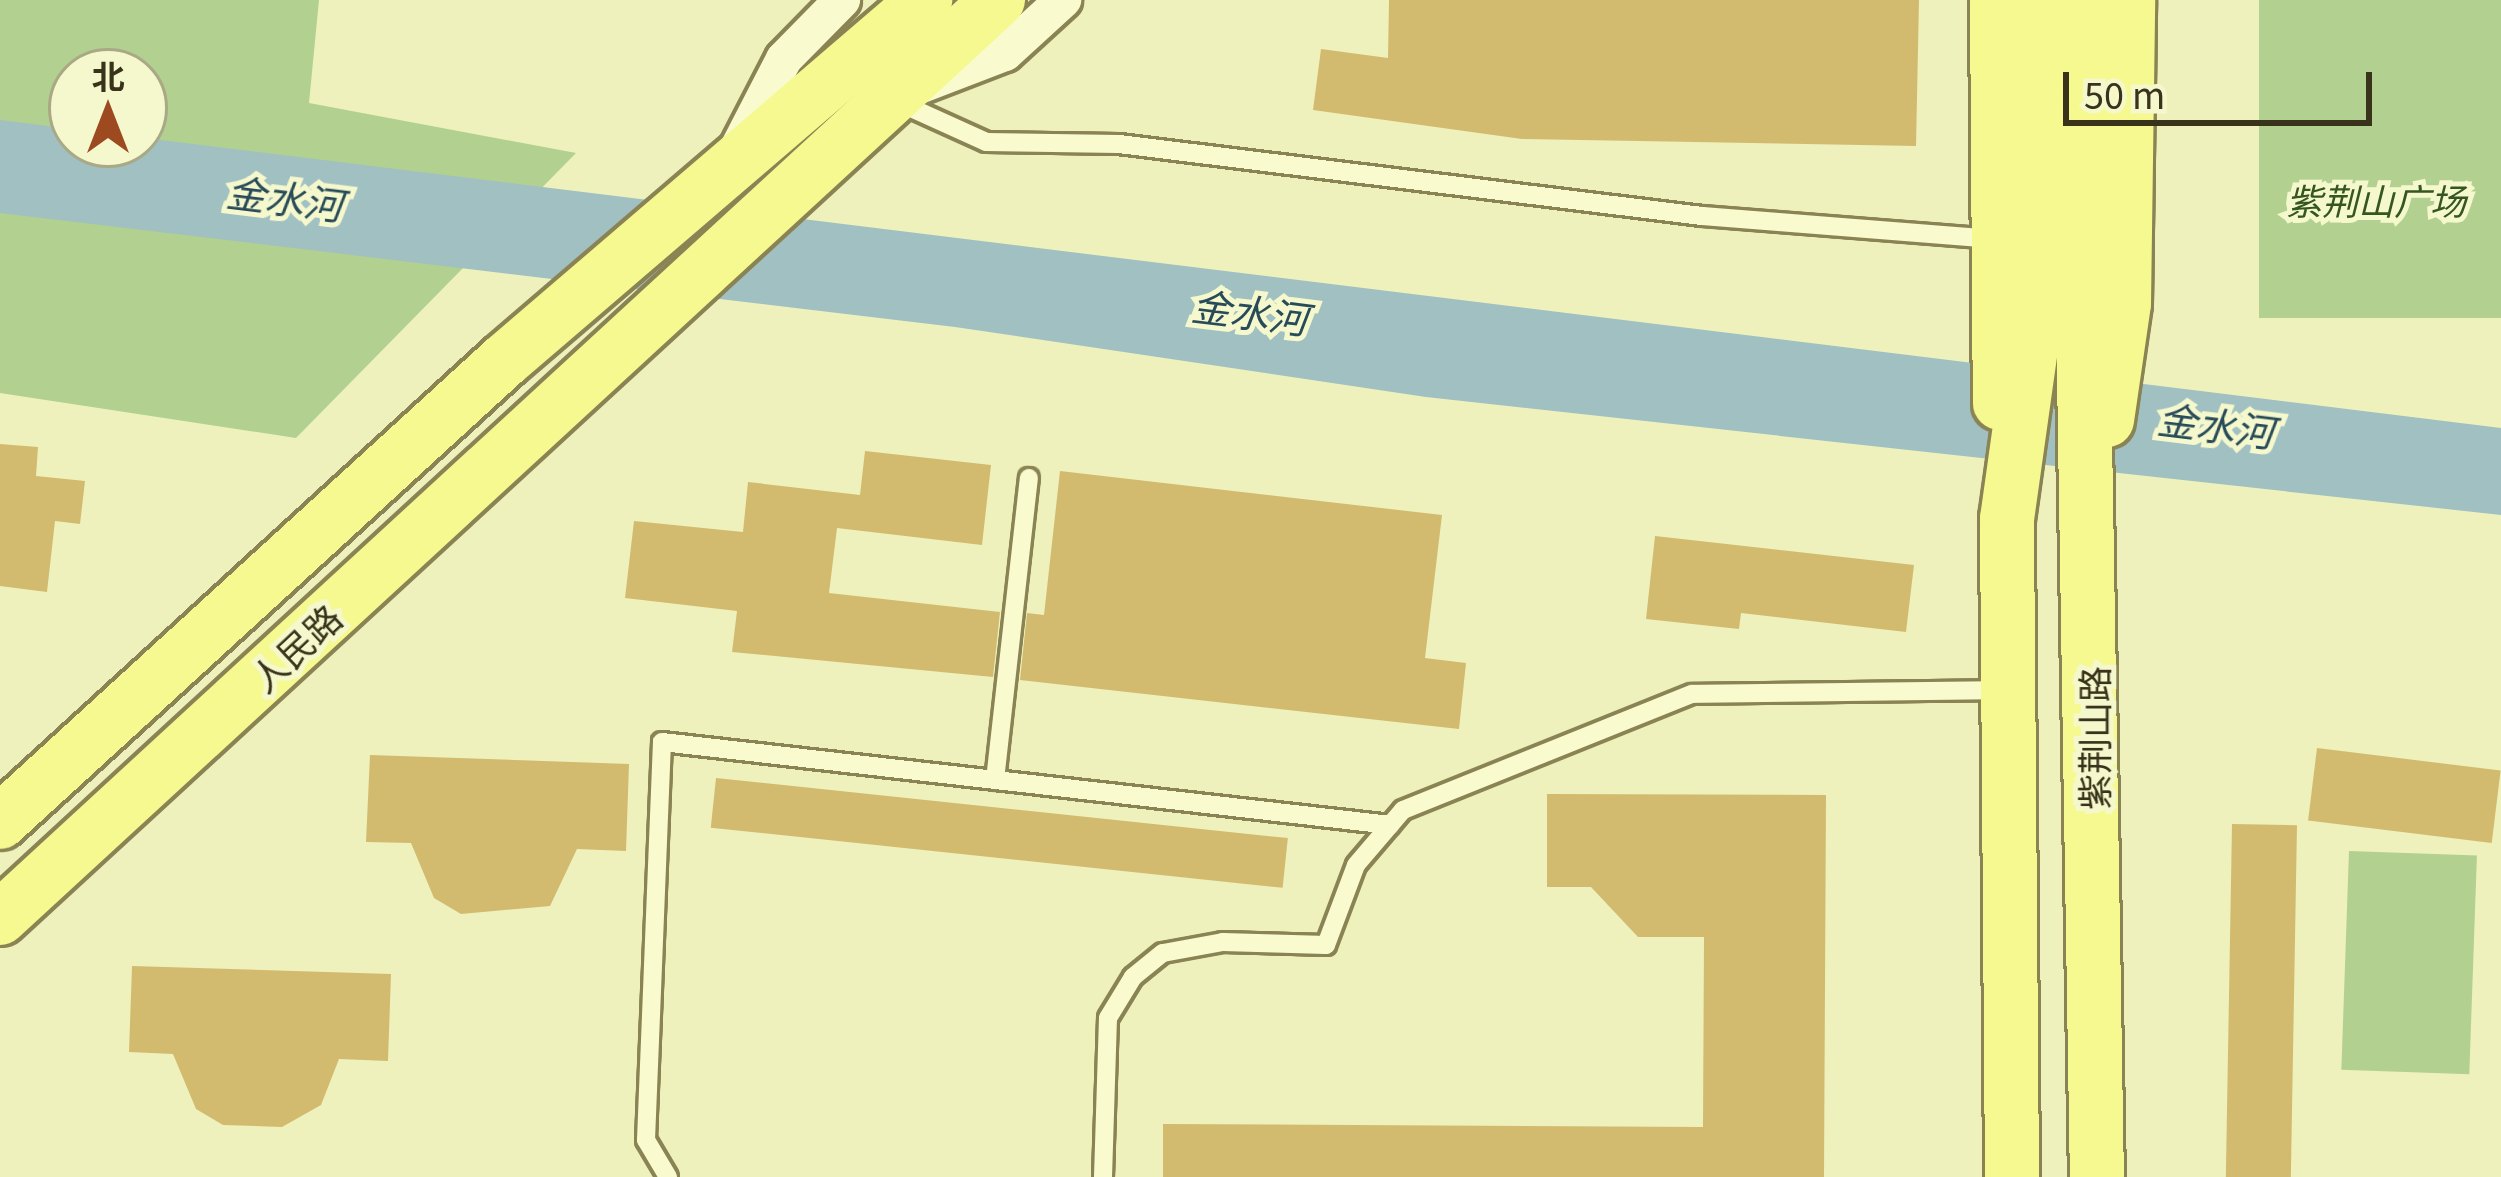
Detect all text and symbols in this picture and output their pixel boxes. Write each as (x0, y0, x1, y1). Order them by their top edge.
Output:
north arrow (48, 48, 168, 168)
scale bar (2069, 48, 2378, 122)
text: 北 (92, 51, 125, 99)
text: 50 m (2084, 67, 2165, 119)
water label: 金水河 (224, 167, 346, 227)
park label: 紫荆山广场 (2286, 178, 2466, 222)
water label: 金水河 (1189, 281, 1311, 341)
water label: 金水河 (2155, 394, 2277, 454)
street label: 人民路 (241, 594, 349, 700)
street label: 紫荆山路 (2071, 666, 2115, 810)

